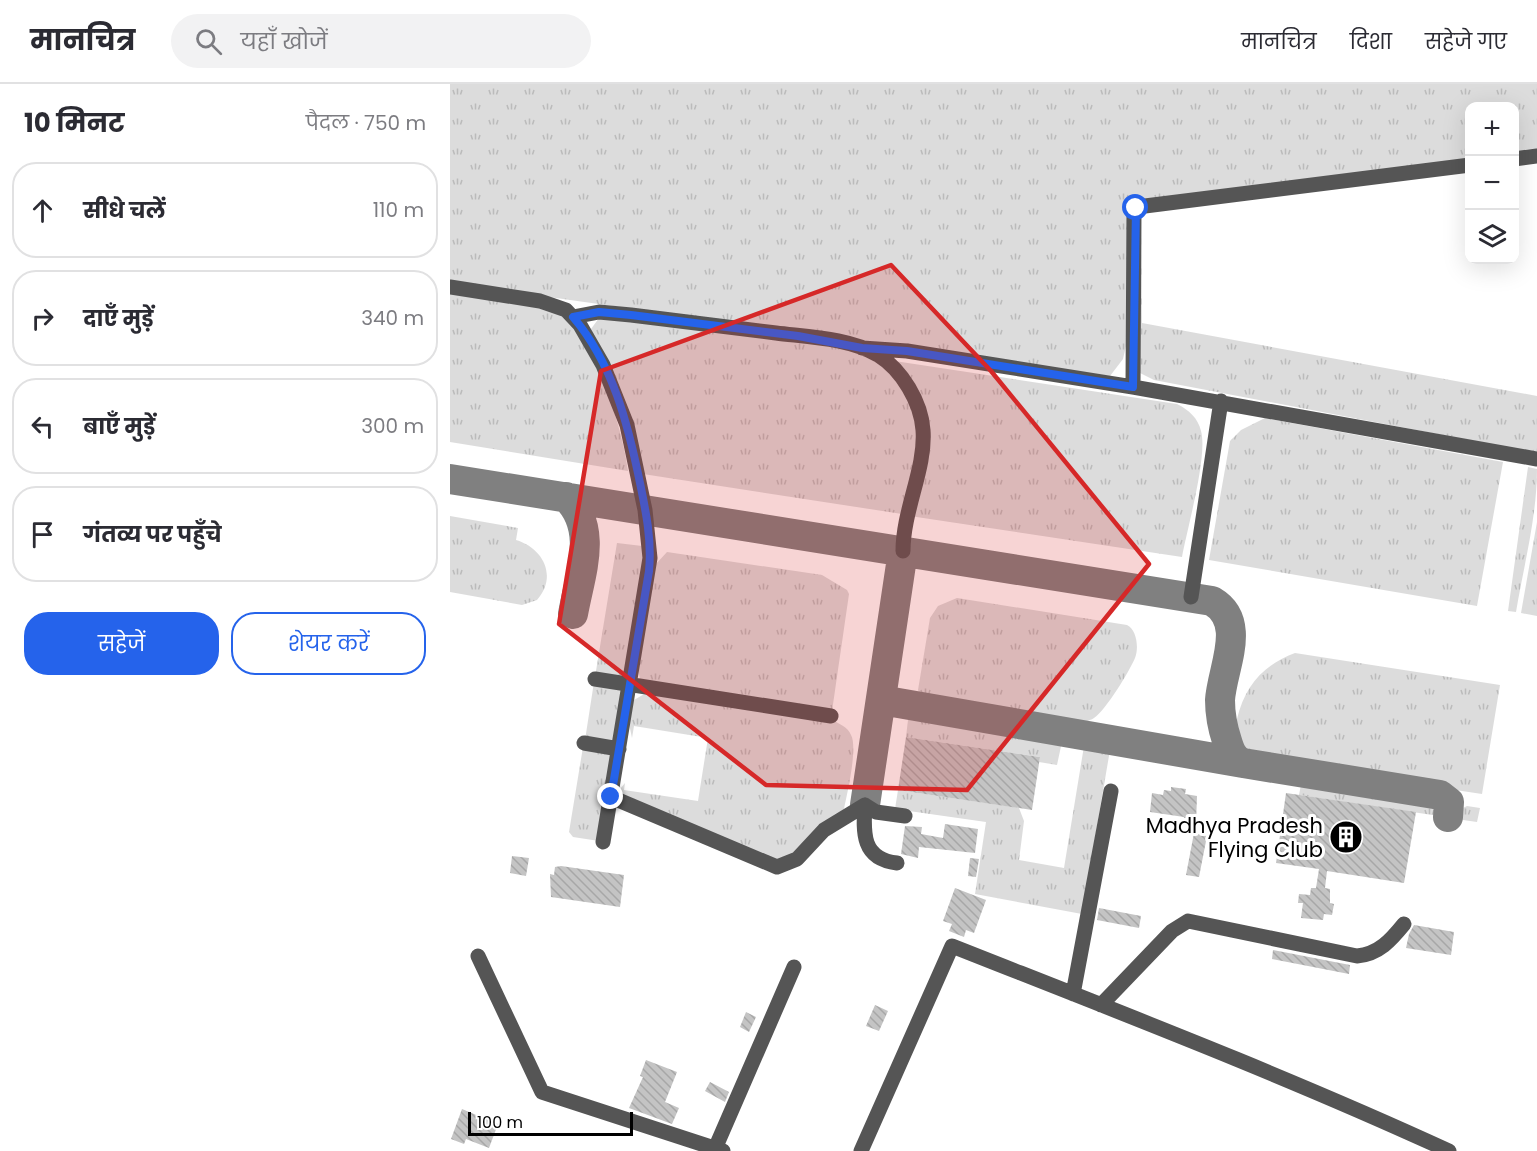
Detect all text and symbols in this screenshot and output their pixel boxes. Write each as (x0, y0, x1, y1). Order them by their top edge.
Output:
search box (171, 14, 591, 68)
text: मानचित्र (30, 21, 135, 60)
icon: search (192, 25, 225, 58)
text: यहाँ खोजें (240, 26, 327, 57)
text: मानचित्र (1241, 27, 1317, 56)
text: दिशा (1350, 27, 1392, 56)
text: सहेजे गए (1425, 27, 1507, 56)
map controls (1465, 102, 1519, 264)
button: + (1465, 102, 1519, 156)
text: 10 मिनट (24, 105, 125, 141)
text: पैदल · 750 m (306, 109, 426, 137)
button: − (1465, 156, 1519, 210)
icon: ahead (26, 194, 59, 227)
route start (1122, 194, 1148, 220)
text: सीधे चलें (83, 195, 166, 226)
text: 110 m (373, 196, 424, 224)
button: layers (1465, 210, 1519, 264)
icon: right (26, 302, 59, 335)
text: दाएँ मुड़ें (83, 303, 154, 334)
text: 340 m (361, 304, 424, 332)
icon: left (26, 410, 59, 443)
text: बाएँ मुड़ें (83, 411, 155, 442)
text: 300 m (361, 412, 424, 440)
icon: arrive (26, 518, 59, 551)
text: गंतव्य पर पहुँचे (83, 519, 222, 550)
button: सहेजें (24, 612, 219, 675)
button: शेयर करें (231, 612, 426, 675)
route end (597, 783, 623, 809)
place label: Madhya Pradesh Flying Club (1146, 811, 1323, 864)
building icon: Madhya Pradesh Flying Club (1328, 819, 1364, 855)
scale bar (468, 1109, 633, 1136)
text: 100 m (477, 1111, 523, 1134)

